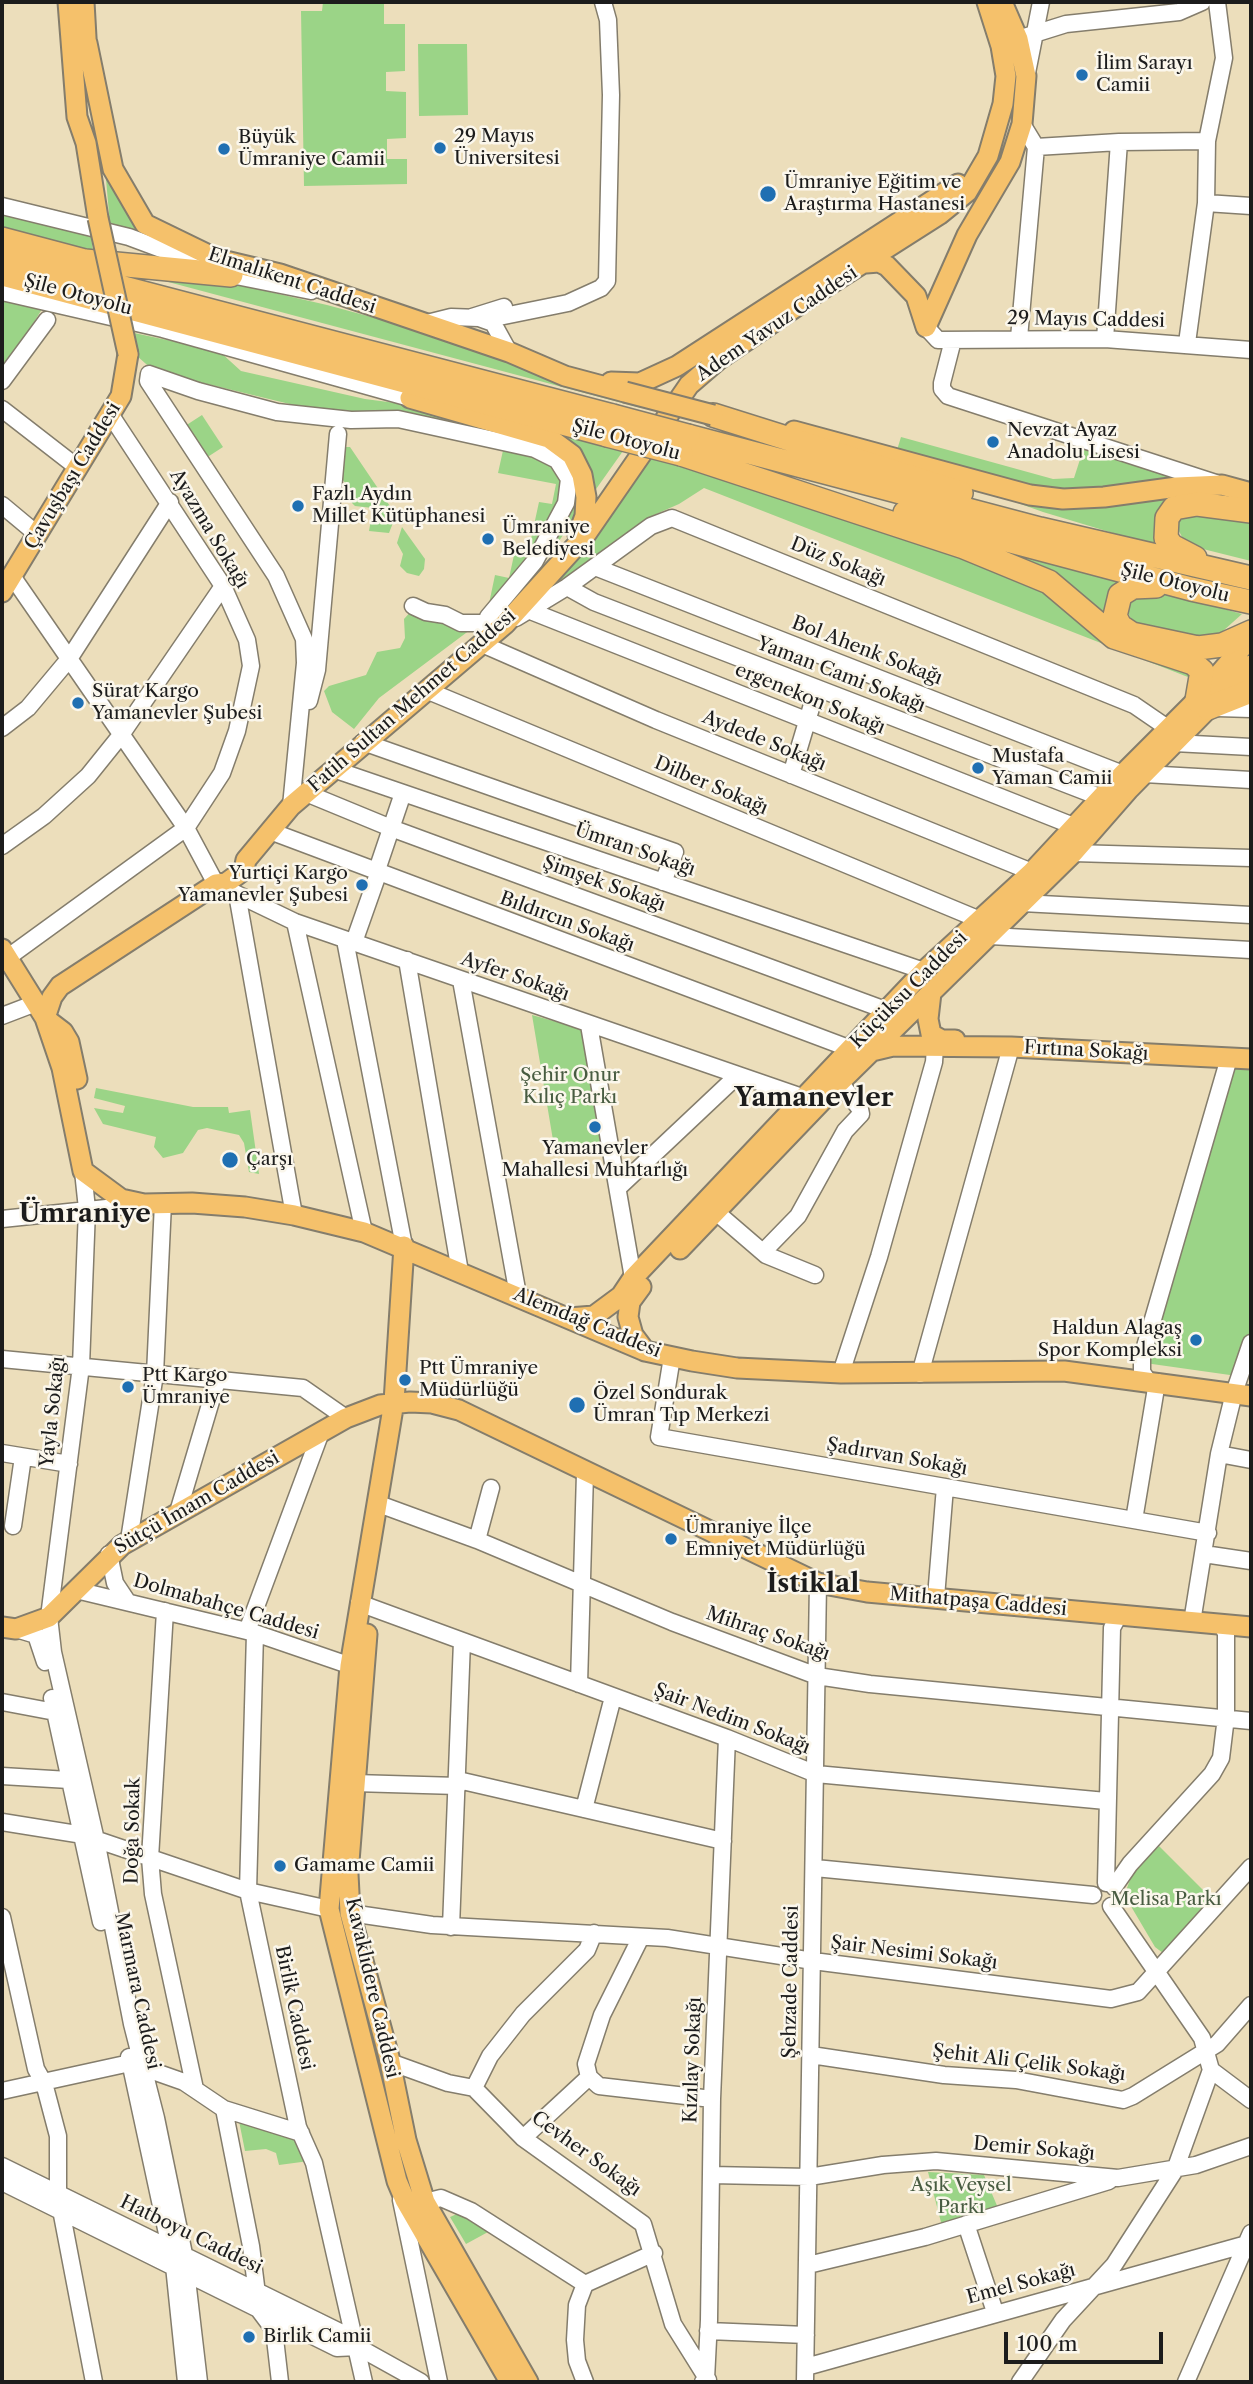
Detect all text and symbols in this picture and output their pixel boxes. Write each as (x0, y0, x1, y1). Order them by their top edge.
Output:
place label: İlim Sarayı Camii (1096, 53, 1192, 97)
marker: İlim Sarayı Camii (1074, 67, 1090, 83)
place label: 29 Mayıs Üniversitesi (454, 126, 560, 170)
place label: Büyük Ümraniye Camii (238, 127, 385, 171)
marker: 29 Mayıs Üniversitesi (432, 140, 448, 156)
marker: Büyük Ümraniye Camii (216, 141, 232, 157)
place label: Ümraniye Eğitim ve Araştırma Hastanesi (784, 172, 965, 216)
marker: Ümraniye Eğitim ve Araştırma Hastanesi (758, 184, 778, 204)
street label: Elmalıkent Caddesi (205, 243, 379, 319)
street label: Adem Yavuz Caddesi (692, 262, 862, 386)
street label: Şile Otoyolu (21, 270, 135, 320)
street label: 29 Mayıs Caddesi (1007, 307, 1165, 333)
street label: Çavuşbaşı Caddesi (20, 398, 126, 554)
street label: Şile Otoyolu (569, 415, 683, 465)
place label: Nevzat Ayaz Anadolu Lisesi (1007, 420, 1140, 464)
marker: Nevzat Ayaz Anadolu Lisesi (985, 434, 1001, 450)
street label: Ayazma Sokağı (165, 465, 253, 593)
place label: Fazlı Aydın Millet Kütüphanesi (312, 484, 485, 528)
marker: Fazlı Aydın Millet Kütüphanesi (290, 498, 306, 514)
place label: Ümraniye Belediyesi (502, 517, 594, 561)
marker: Ümraniye Belediyesi (480, 531, 496, 547)
street label: Düz Sokağı (787, 533, 889, 591)
street label: Şile Otoyolu (1118, 558, 1232, 608)
street label: Fatih Sultan Mehmet Caddesi (304, 605, 520, 797)
street label: Bol Ahenk Sokağı (788, 612, 946, 690)
street label: Yaman Cami Sokağı (753, 632, 929, 718)
street label: ergenekon Sokağı (732, 659, 888, 739)
place label: Sürat Kargo Yamanevler Şubesi (92, 681, 262, 725)
marker: Sürat Kargo Yamanevler Şubesi (70, 695, 86, 711)
street label: Aydede Sokağı (699, 706, 829, 776)
place label: Mustafa Yaman Camii (992, 746, 1112, 790)
street label: Dilber Sokağı (651, 752, 771, 820)
marker: Mustafa Yaman Camii (970, 760, 986, 776)
street label: Ümran Sokağı (572, 819, 698, 881)
street label: Şimşek Sokağı (539, 851, 669, 917)
place label: Yurtiçi Kargo Yamanevler Şubesi (178, 863, 348, 907)
marker: Yurtiçi Kargo Yamanevler Şubesi (354, 877, 370, 893)
street label: Bıldırcın Sokağı (497, 887, 637, 957)
street label: Küçüksu Caddesi (846, 927, 972, 1053)
street label: Ayfer Sokağı (458, 948, 572, 1006)
street label: Fırtına Sokağı (1023, 1036, 1149, 1066)
park label: Şehir Onur Kılıç Parkı (520, 1065, 620, 1109)
district label: Yamanevler (734, 1082, 894, 1114)
marker: Yamanevler Mahallesi Muhtarlığı (587, 1119, 603, 1135)
place label: Yamanevler Mahallesi Muhtarlığı (502, 1138, 688, 1182)
place label: Çarşı (246, 1149, 293, 1171)
marker: Çarşı (220, 1150, 240, 1170)
district label: Ümraniye (19, 1198, 151, 1230)
street label: Alemdağ Caddesi (510, 1283, 664, 1363)
place label: Haldun Alagaş Spor Kompleksi (1038, 1318, 1182, 1362)
marker: Haldun Alagaş Spor Kompleksi (1188, 1332, 1204, 1348)
street label: Yayla Sokağı (36, 1355, 70, 1469)
place label: Ptt Ümraniye Müdürlüğü (419, 1358, 538, 1402)
place label: Ptt Kargo Ümraniye (142, 1365, 230, 1409)
marker: Ptt Ümraniye Müdürlüğü (397, 1372, 413, 1388)
marker: Ptt Kargo Ümraniye (120, 1379, 136, 1395)
place label: Özel Sondurak Ümran Tıp Merkezi (593, 1383, 769, 1427)
marker: Özel Sondurak Ümran Tıp Merkezi (567, 1395, 587, 1415)
street label: Şadırvan Sokağı (825, 1433, 969, 1481)
street label: Sütçü İmam Caddesi (111, 1447, 283, 1559)
place label: Ümraniye İlçe Emniyet Müdürlüğü (685, 1517, 865, 1561)
marker: Ümraniye İlçe Emniyet Müdürlüğü (663, 1531, 679, 1547)
district label: İstiklal (767, 1568, 859, 1600)
street label: Dolmabahçe Caddesi (131, 1570, 321, 1644)
street label: Mithatpaşa Caddesi (888, 1583, 1068, 1621)
street label: Mihraç Sokağı (703, 1602, 833, 1666)
street label: Şair Nedim Sokağı (651, 1679, 813, 1759)
street label: Doğa Sokak (121, 1778, 145, 1884)
place label: Gamame Camii (294, 1855, 434, 1877)
marker: Gamame Camii (272, 1858, 288, 1874)
park label: Melisa Parkı (1110, 1889, 1222, 1911)
street label: Kavaklıdere Caddesi (340, 1895, 404, 2081)
street label: Şehzade Caddesi (778, 1905, 804, 2059)
street label: Marmara Caddesi (109, 1910, 165, 2072)
street label: Şair Nesimi Sokağı (829, 1931, 999, 1975)
street label: Birlik Caddesi (270, 1944, 318, 2072)
street label: Kızılay Sokağı (679, 1997, 707, 2123)
street label: Şehit Ali Çelik Sokağı (931, 2040, 1127, 2086)
street label: Cevher Sokağı (527, 2107, 645, 2201)
street label: Demir Sokağı (972, 2132, 1096, 2166)
park label: Aşık Veysel Parkı (910, 2175, 1012, 2219)
street label: Hatboyu Caddesi (116, 2191, 266, 2279)
street label: Emel Sokağı (964, 2259, 1078, 2309)
scale bar (1008, 2318, 1167, 2362)
place label: Birlik Camii (263, 2326, 371, 2348)
marker: Birlik Camii (241, 2329, 257, 2345)
text: 100 m (1017, 2331, 1078, 2356)

